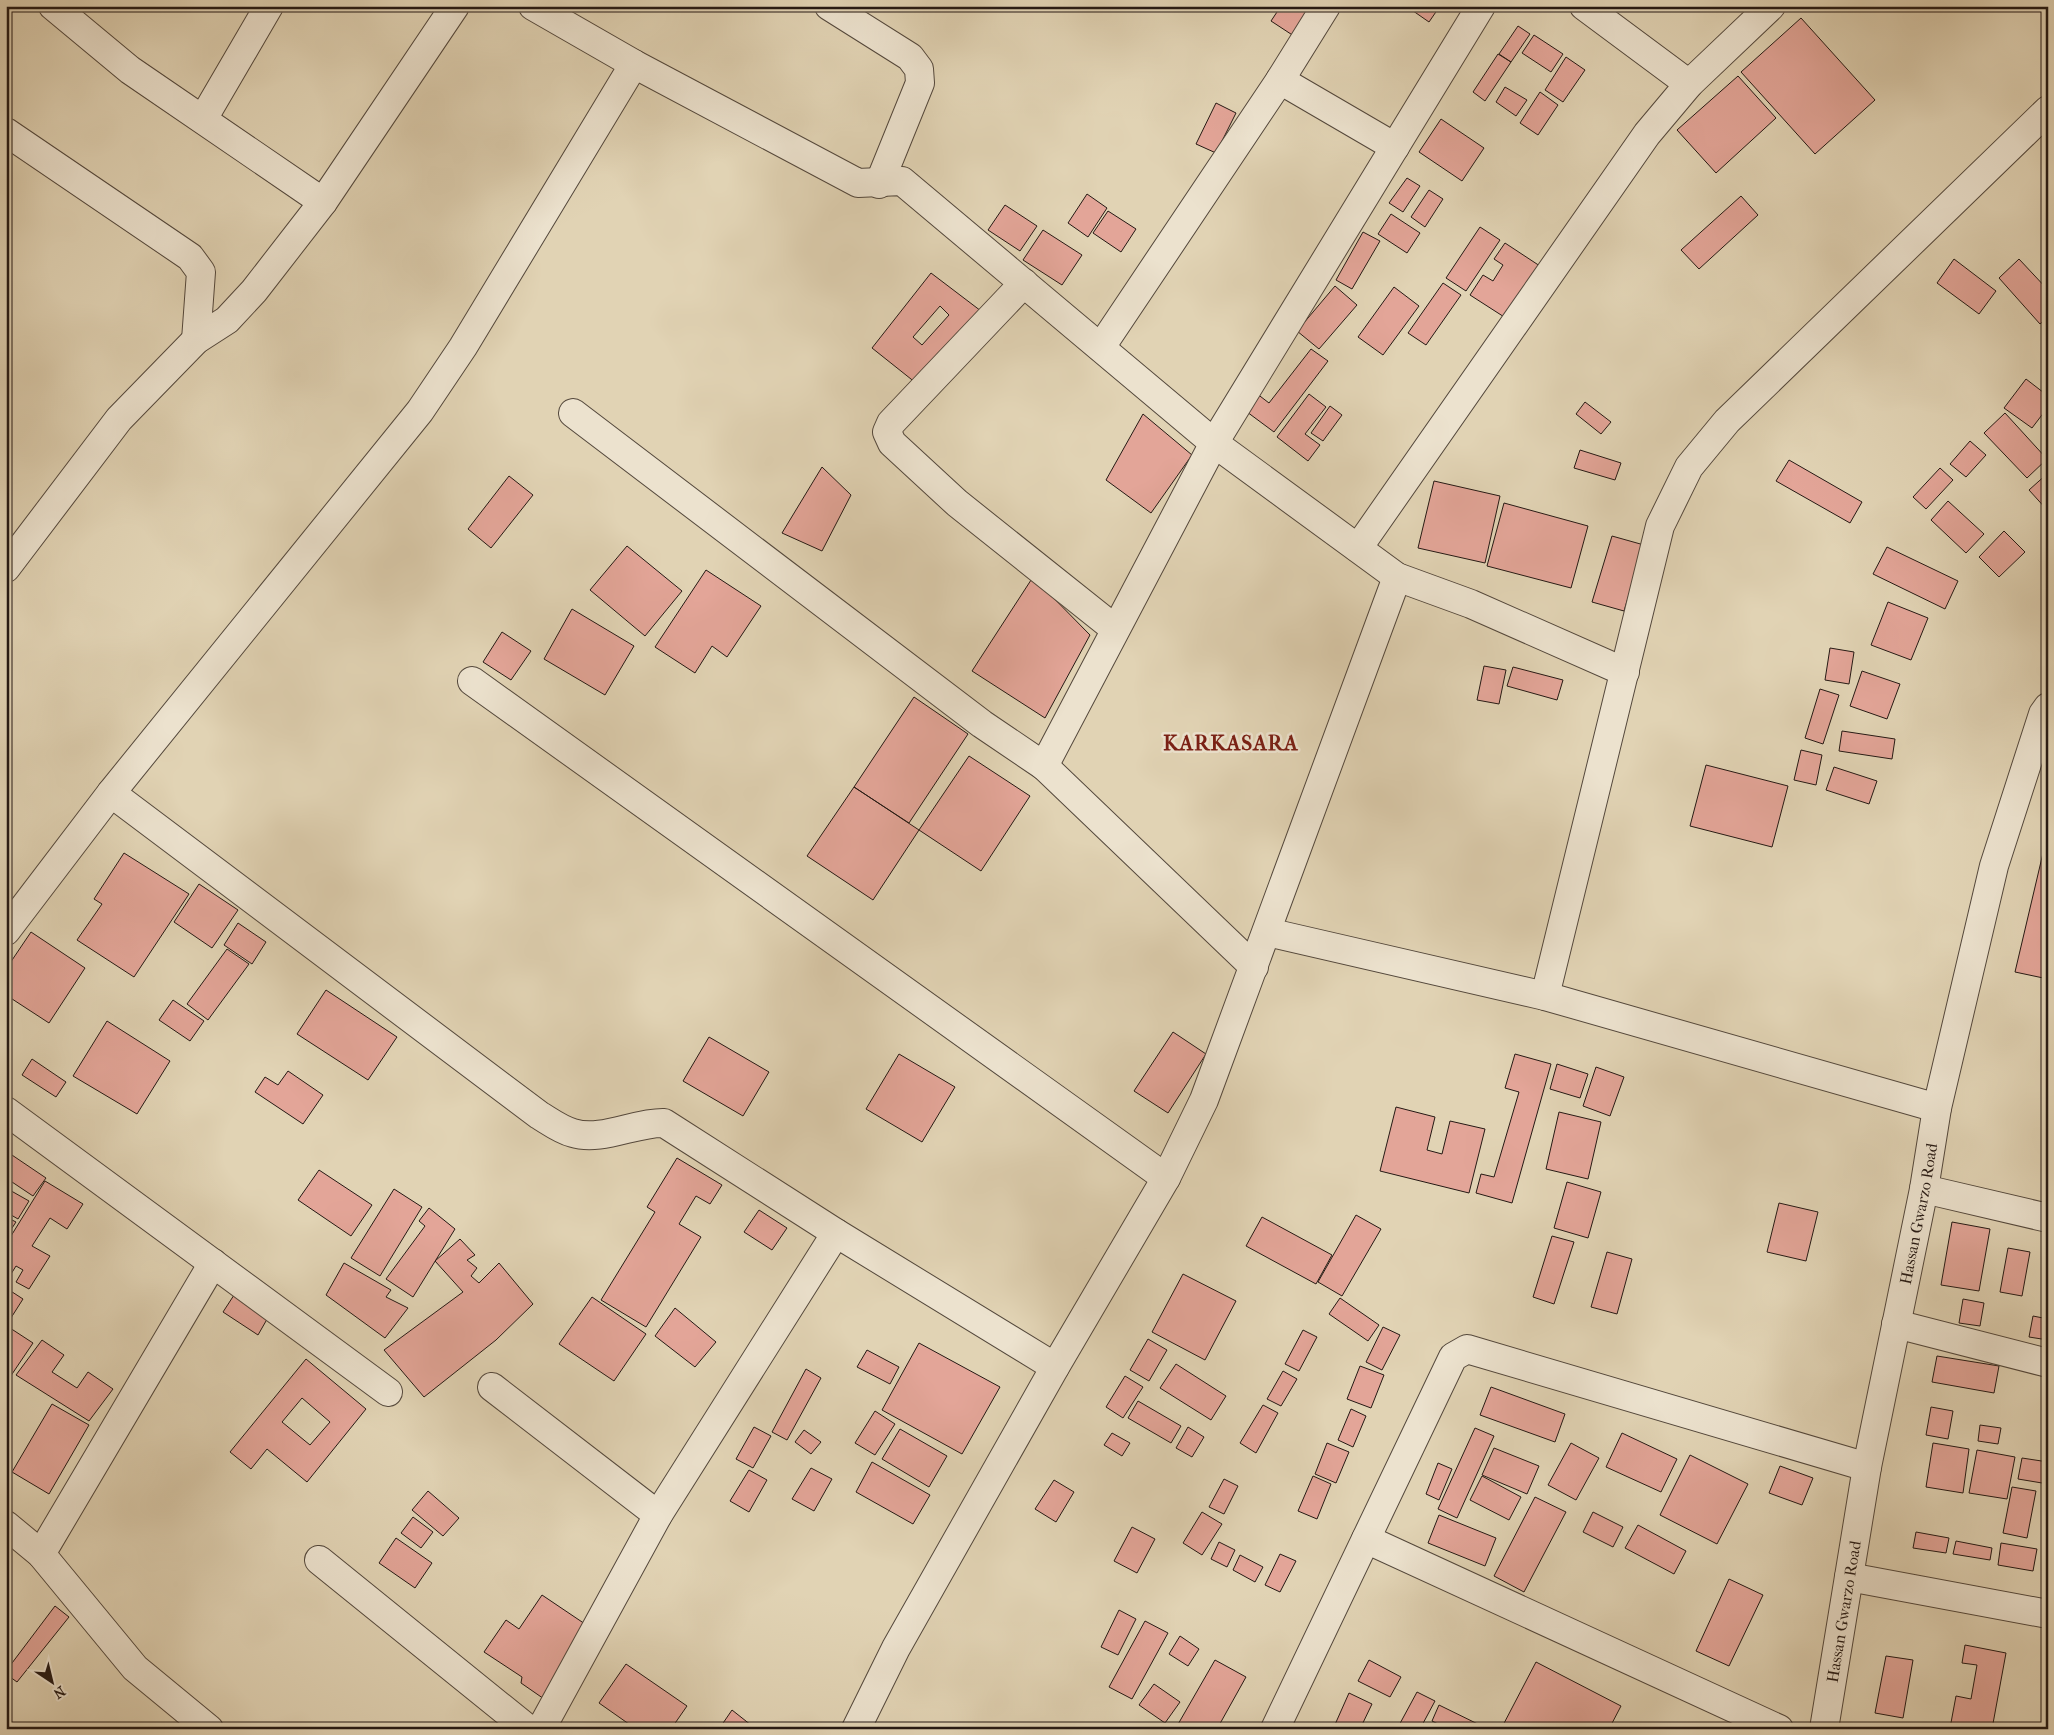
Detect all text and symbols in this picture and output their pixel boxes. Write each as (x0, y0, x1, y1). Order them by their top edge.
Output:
district label: KARKASARA (1163, 731, 1299, 755)
street label: Hassan Gwarzo Road (1896, 1141, 1941, 1286)
street label: Hassan Gwarzo Road (1823, 1539, 1865, 1684)
north arrow (28, 1658, 78, 1708)
text: N (50, 1682, 68, 1702)

